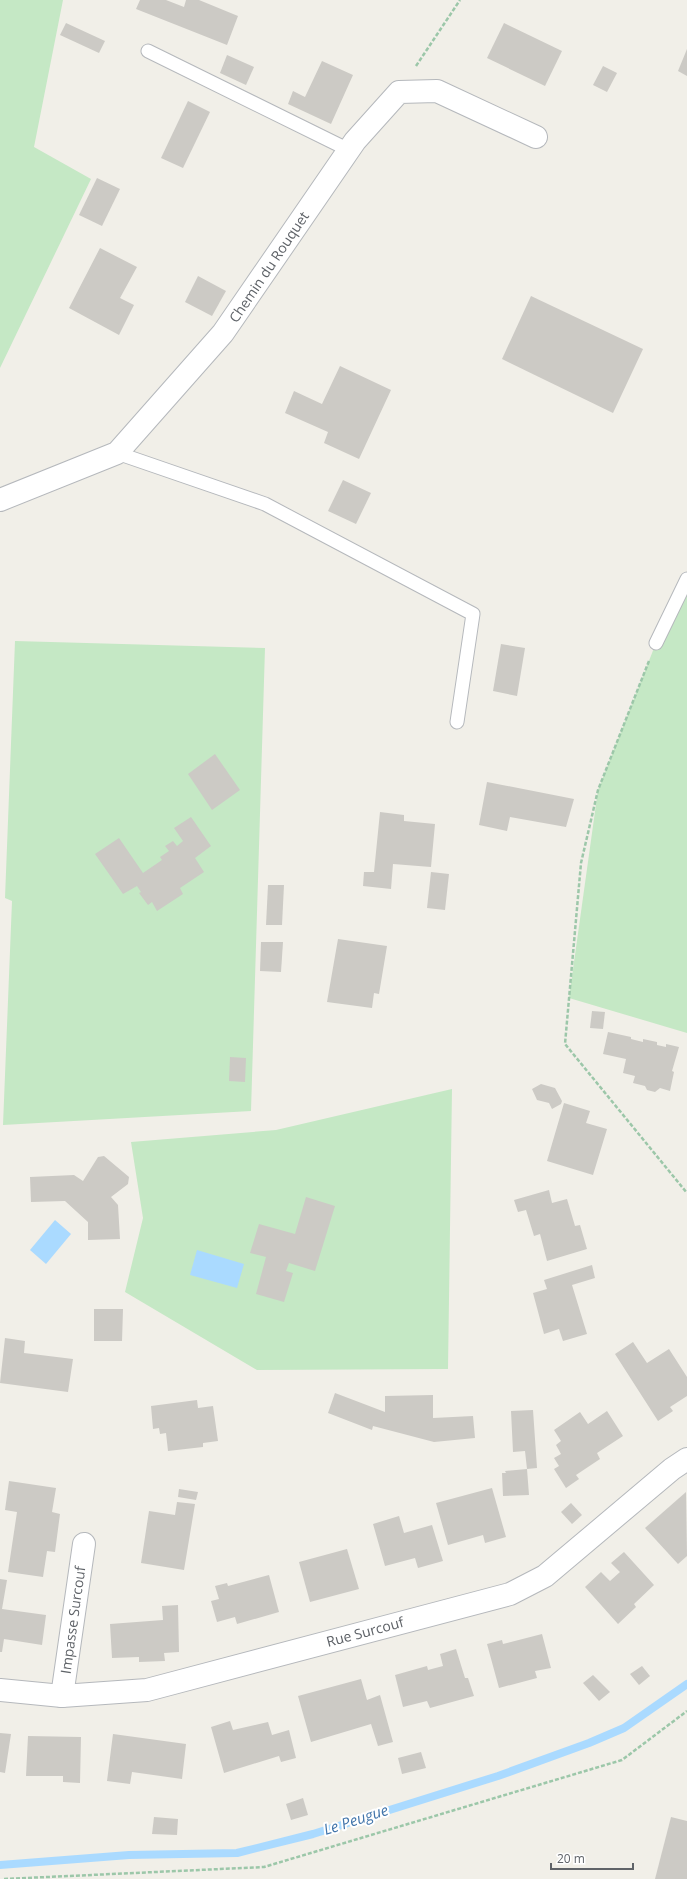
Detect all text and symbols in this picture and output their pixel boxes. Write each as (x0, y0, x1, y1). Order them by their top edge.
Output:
street label: Chemin du Rouquet (224, 207, 313, 326)
street label: Impasse Surcouf (56, 1564, 90, 1675)
street label: Rue Surcouf (324, 1612, 407, 1651)
water label: Le Peugue (321, 1799, 391, 1839)
scale bar (551, 1845, 633, 1871)
text: 20 m (557, 1850, 585, 1867)

